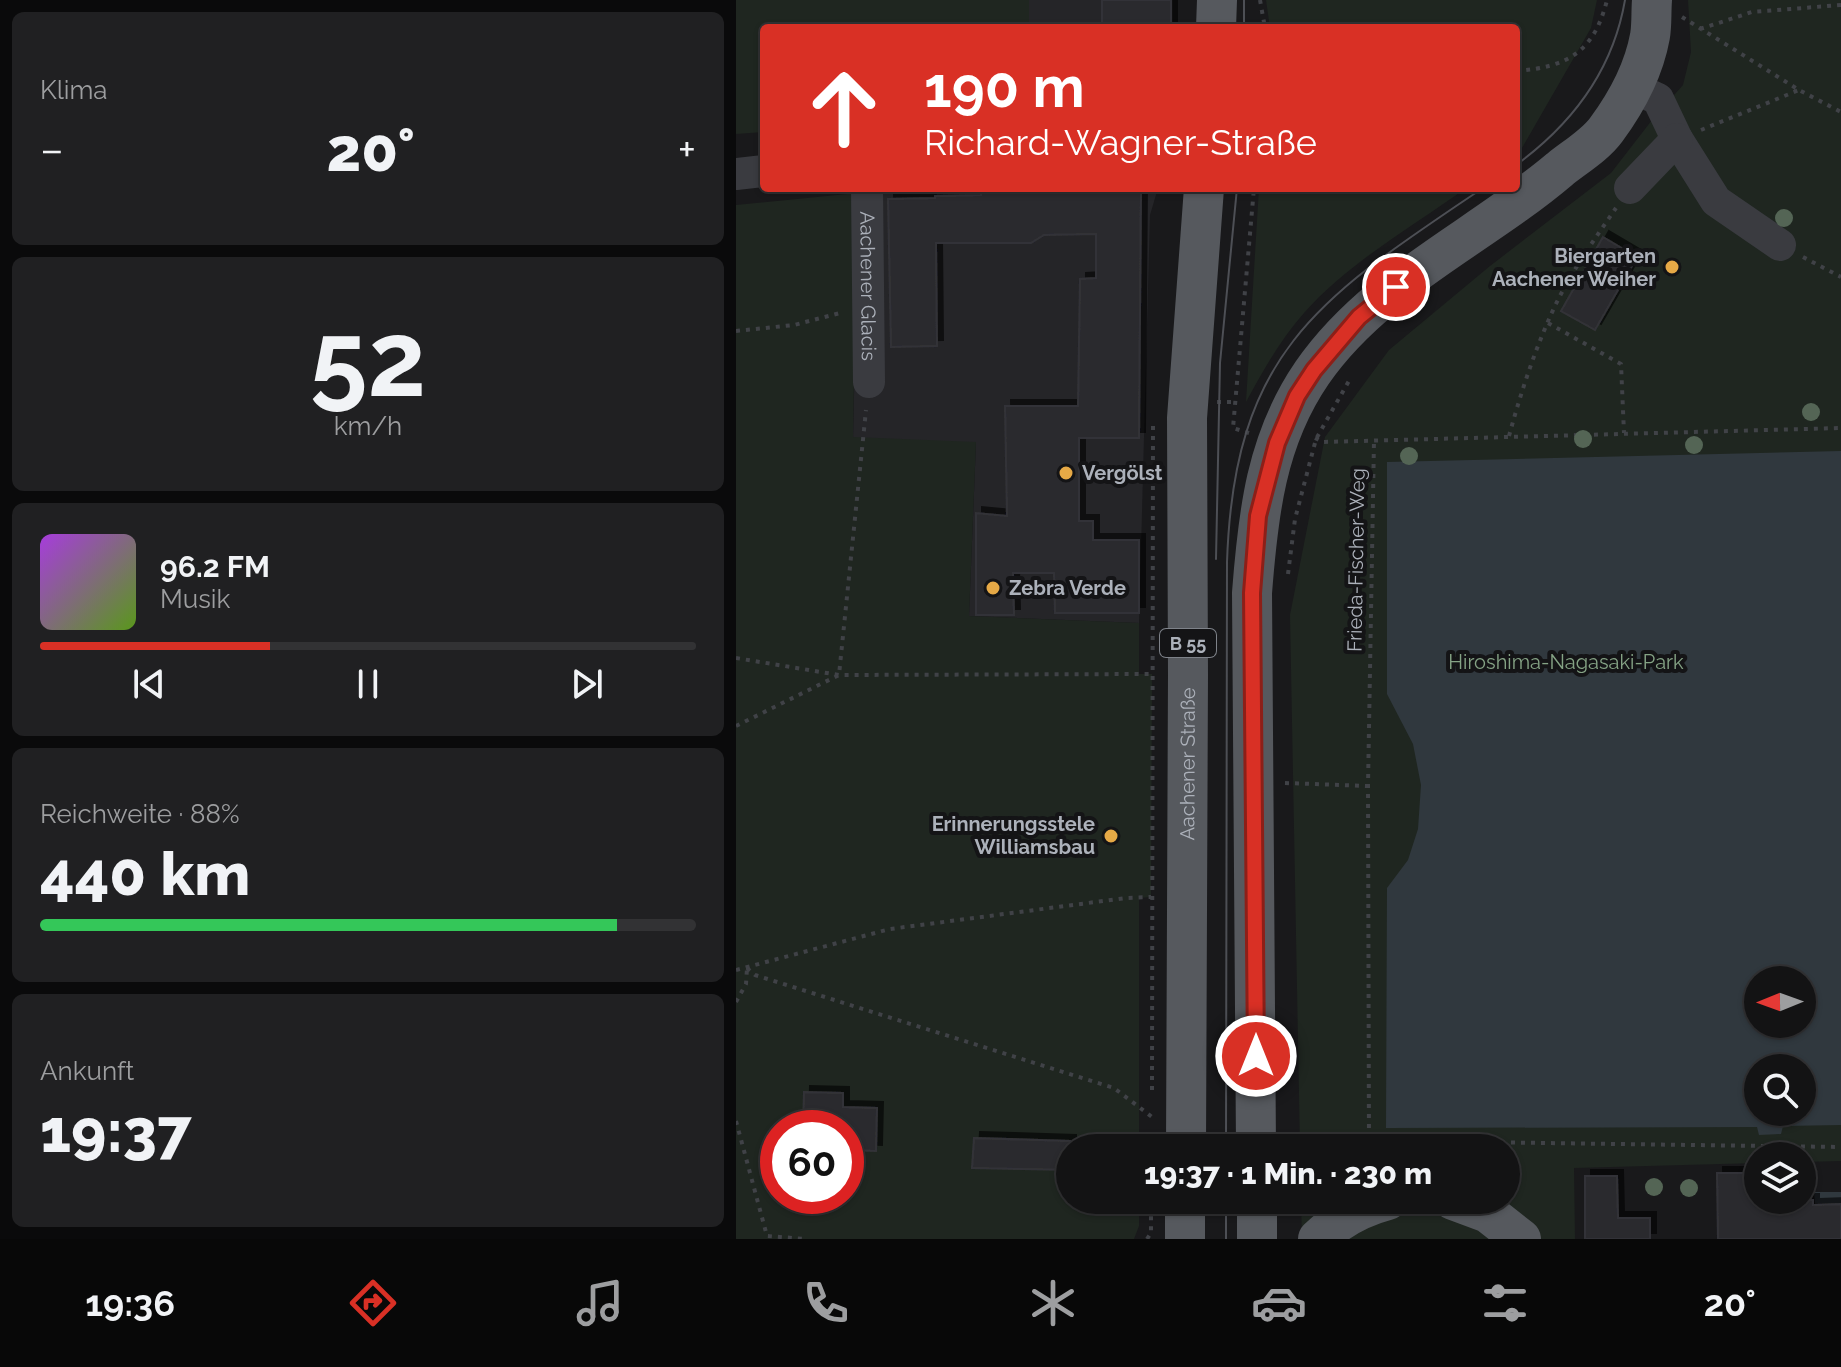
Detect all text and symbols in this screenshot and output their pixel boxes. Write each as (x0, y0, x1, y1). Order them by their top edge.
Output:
text: 190 m (924, 54, 1085, 120)
icon: ahead (792, 56, 896, 160)
text: Klima (40, 75, 108, 105)
text: 20° (327, 115, 415, 185)
text: Richard-Wagner-Straße (924, 121, 1317, 163)
text: − (40, 124, 64, 175)
text: + (678, 124, 696, 175)
street label: Aachener Glacis (855, 211, 881, 361)
place label: Biergarten Aachener Weiher (1492, 244, 1656, 291)
pin (1362, 253, 1430, 321)
marker: Biergarten Aachener Weiher (1663, 258, 1681, 276)
icon: arrive (1374, 265, 1418, 309)
text: 52 (310, 298, 426, 420)
text: km/h (334, 411, 402, 441)
place label: Vergölst (1082, 461, 1163, 485)
marker: Vergölst (1057, 464, 1075, 482)
street label: Frieda-Fischer-Weg (1342, 468, 1370, 652)
text: 96.2 FM (160, 549, 270, 584)
place label: Zebra Verde (1009, 576, 1126, 600)
marker: Zebra Verde (984, 579, 1002, 597)
text: Musik (160, 584, 230, 614)
road number: B 55 (1160, 629, 1216, 657)
park label: Hiroshima-Nagasaki-Park (1448, 650, 1684, 674)
icon: previous (127, 662, 171, 706)
icon: pause (346, 662, 390, 706)
icon: next (565, 662, 609, 706)
street label: Aachener Straße (1175, 687, 1200, 841)
text: Reichweite · 88% (40, 799, 240, 829)
place label: Erinnerungsstele Williamsbau (932, 812, 1095, 859)
marker: Erinnerungsstele Williamsbau (1102, 827, 1120, 845)
text: 440 km (40, 839, 250, 909)
north arrow (1744, 966, 1816, 1038)
map controls (1744, 966, 1816, 1214)
position arrow (1214, 1014, 1298, 1098)
button: search (1744, 1054, 1816, 1126)
text: Ankunft (40, 1056, 134, 1086)
text: 19:37 (40, 1096, 192, 1166)
speed limit sign: 60 (760, 1110, 864, 1214)
button: layers (1744, 1142, 1816, 1214)
text: 19:37 · 1 Min. · 230 m (1144, 1156, 1432, 1191)
icon: directions (345, 1275, 401, 1331)
icon: music (572, 1275, 628, 1331)
icon: phone (798, 1275, 854, 1331)
icon: climate (1025, 1275, 1081, 1331)
icon: car (1251, 1275, 1307, 1331)
icon: filters (1477, 1275, 1533, 1331)
text: 19:36 (85, 1282, 175, 1324)
text: 20° (1704, 1282, 1756, 1324)

